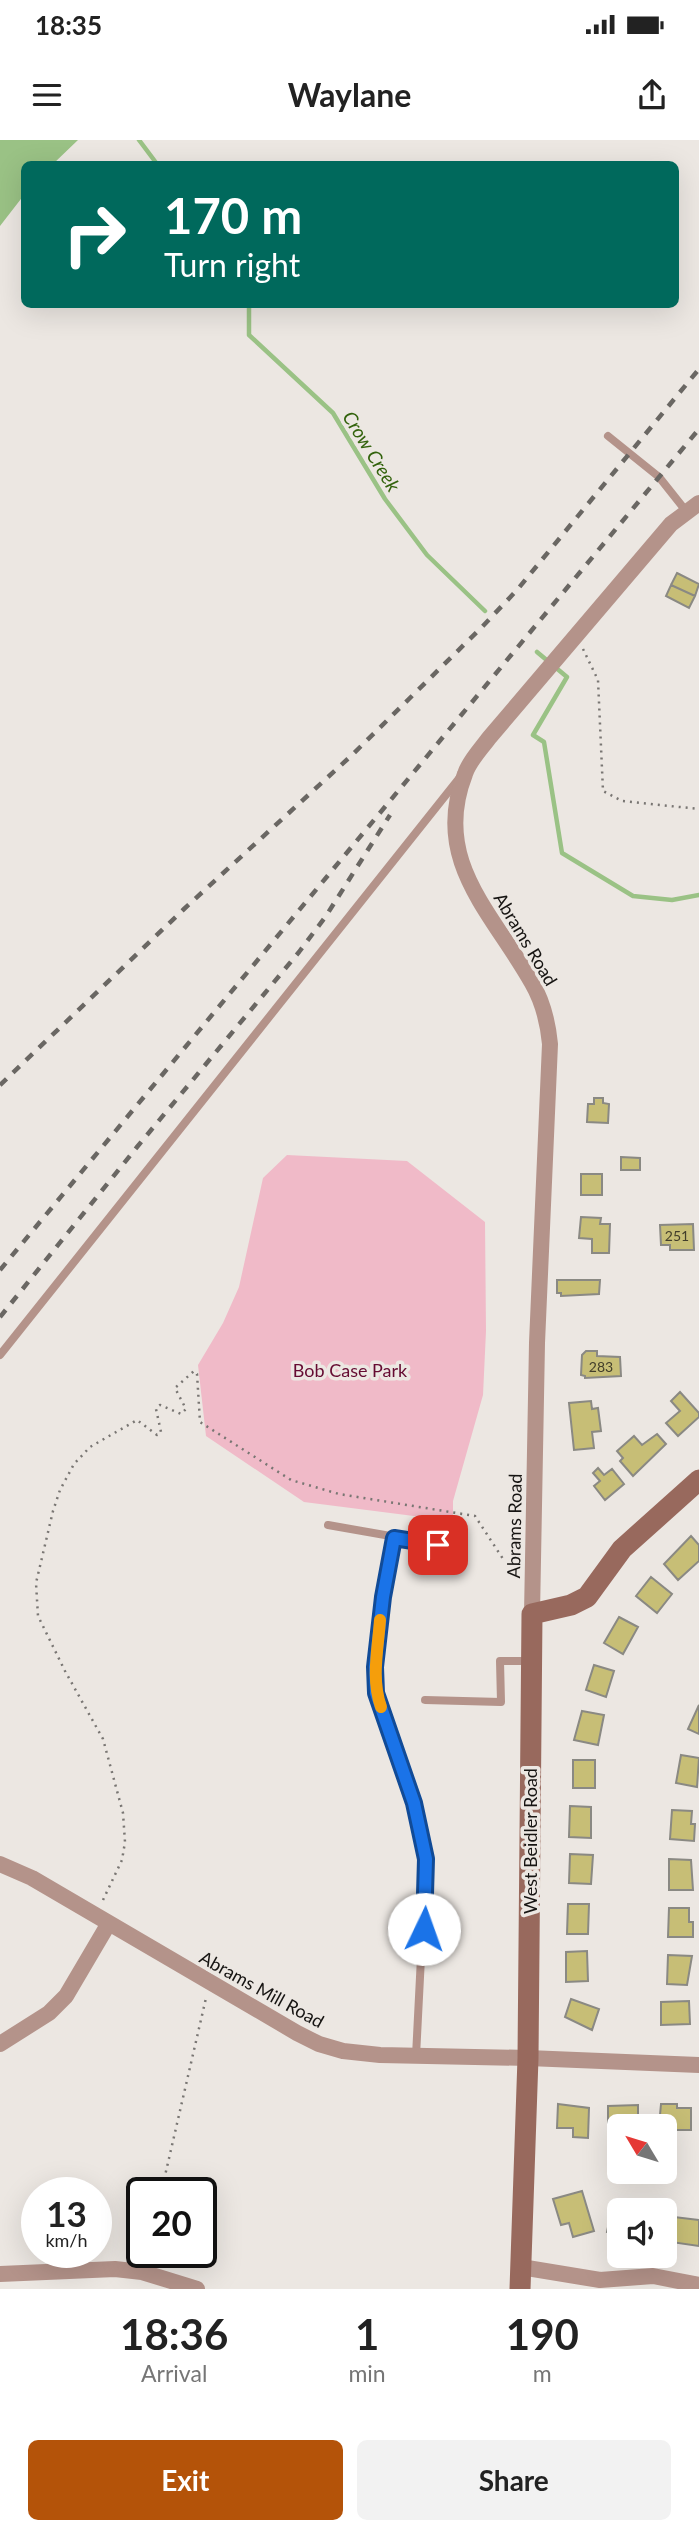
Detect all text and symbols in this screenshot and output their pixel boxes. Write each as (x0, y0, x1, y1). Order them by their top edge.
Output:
text: 18:35 (35, 9, 102, 41)
text: Waylane (288, 75, 411, 114)
icon: menu (28, 76, 66, 114)
icon: share (633, 76, 671, 114)
text: 170 m (164, 186, 302, 244)
icon: right (49, 189, 140, 280)
text: Turn right (164, 245, 300, 284)
water label: Crow Creek (338, 407, 406, 496)
street label: Abrams Road (490, 888, 562, 990)
house number: 251 (665, 1227, 689, 1244)
house number: 283 (589, 1358, 613, 1375)
park label: Bob Case Park (293, 1359, 408, 1381)
street label: Abrams Road (502, 1473, 526, 1579)
pin (408, 1515, 468, 1575)
icon: arrive (419, 1526, 457, 1564)
street label: West Beidler Road (519, 1768, 541, 1914)
position arrow (387, 1892, 461, 1966)
street label: Abrams Mill Road (196, 1946, 328, 2032)
north arrow (607, 2114, 677, 2184)
map controls (607, 2114, 677, 2268)
speed limit sign: 20 (126, 2177, 217, 2268)
text: 13 (46, 2192, 87, 2234)
button: sound (607, 2198, 677, 2268)
text: km/h (45, 2229, 88, 2251)
text: 18:36 (120, 2309, 228, 2359)
text: 1 (355, 2309, 379, 2359)
text: 190 (506, 2309, 579, 2359)
text: Arrival (141, 2359, 207, 2387)
text: min (348, 2359, 386, 2387)
text: m (533, 2359, 552, 2387)
button: Exit (28, 2440, 343, 2520)
button: Share (357, 2440, 671, 2520)

